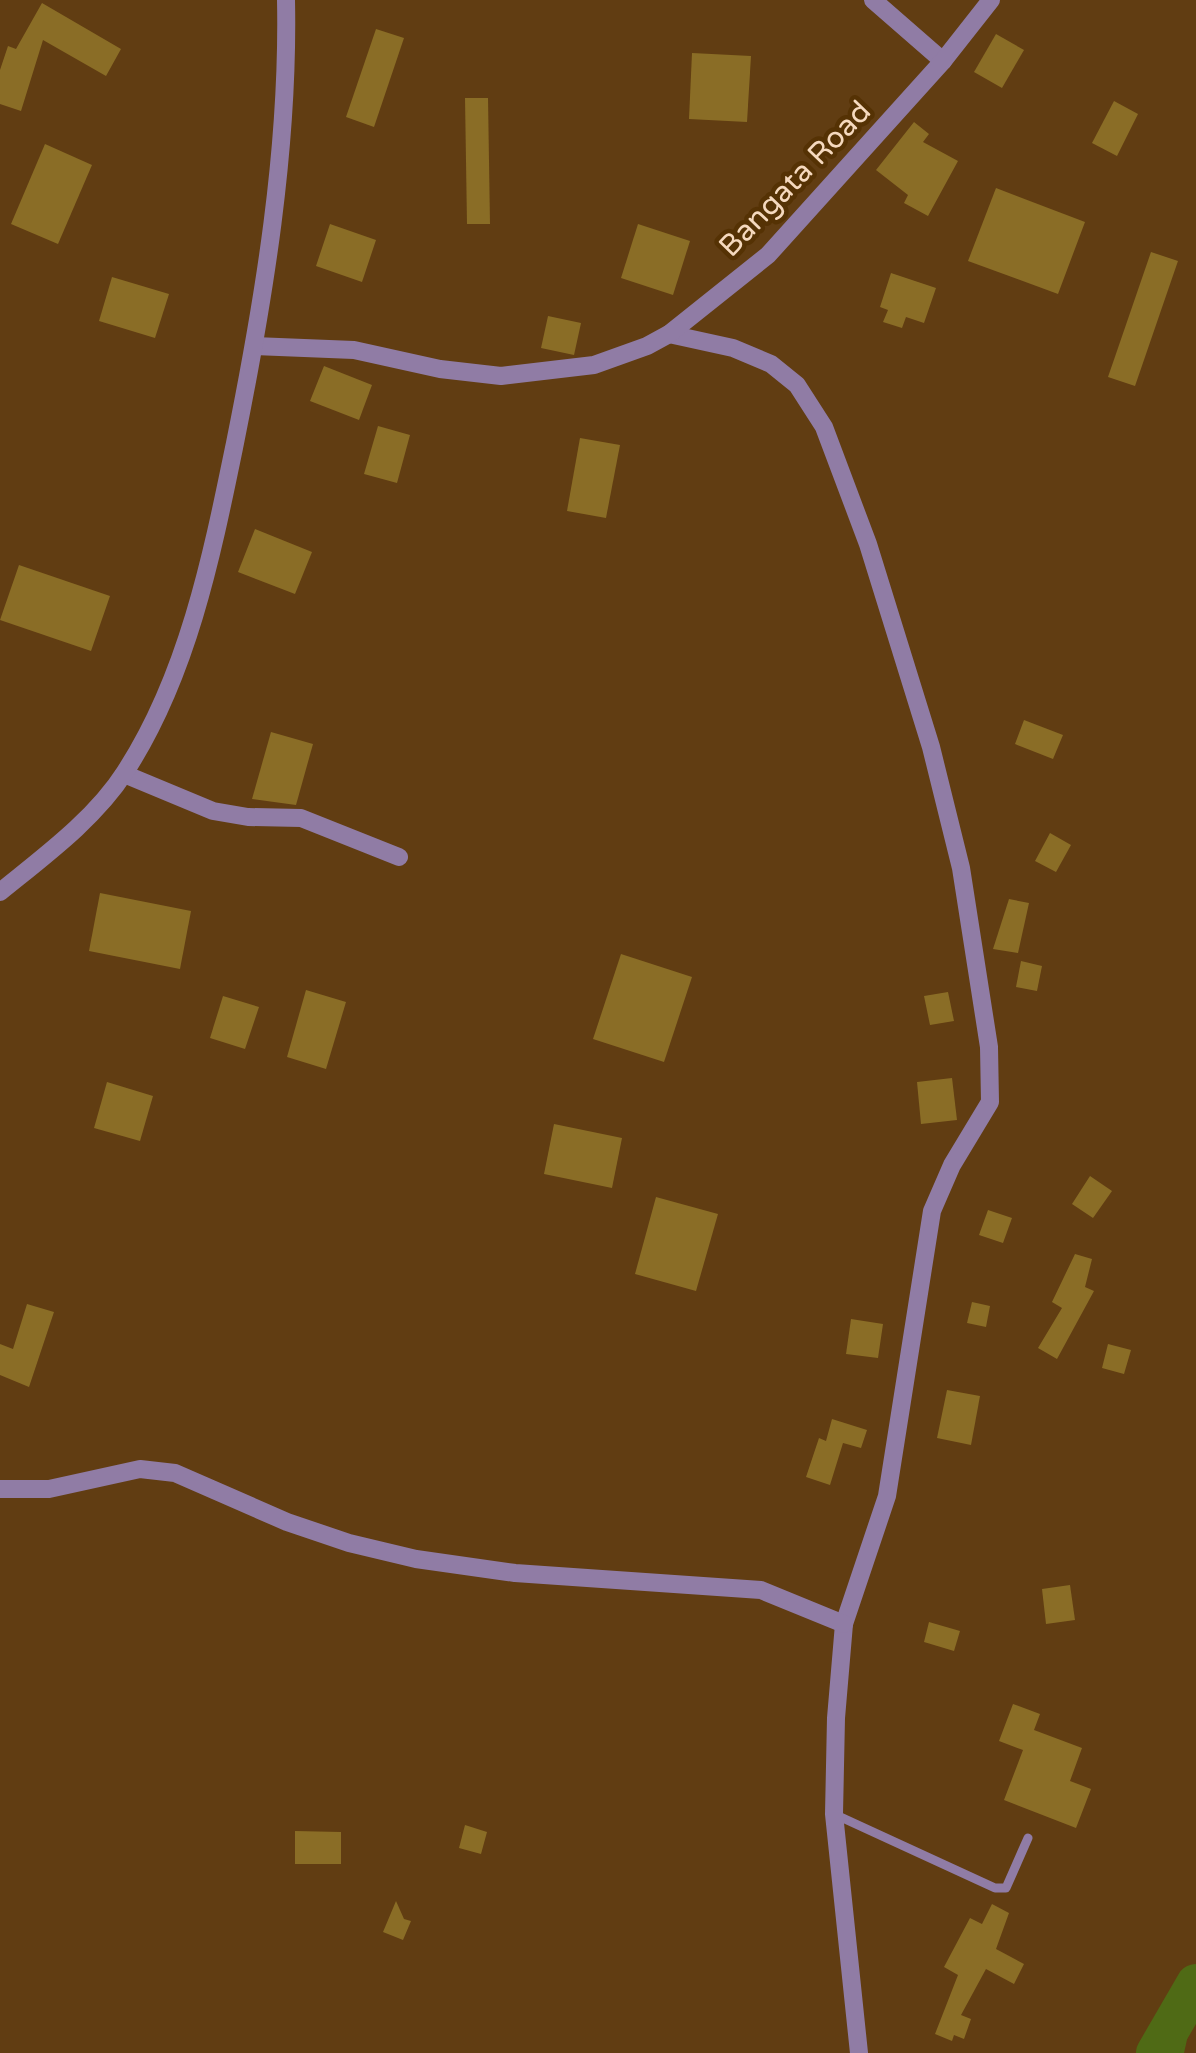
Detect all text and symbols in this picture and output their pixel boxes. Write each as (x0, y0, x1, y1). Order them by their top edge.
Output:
street label: Bangata Road (711, 93, 879, 265)

